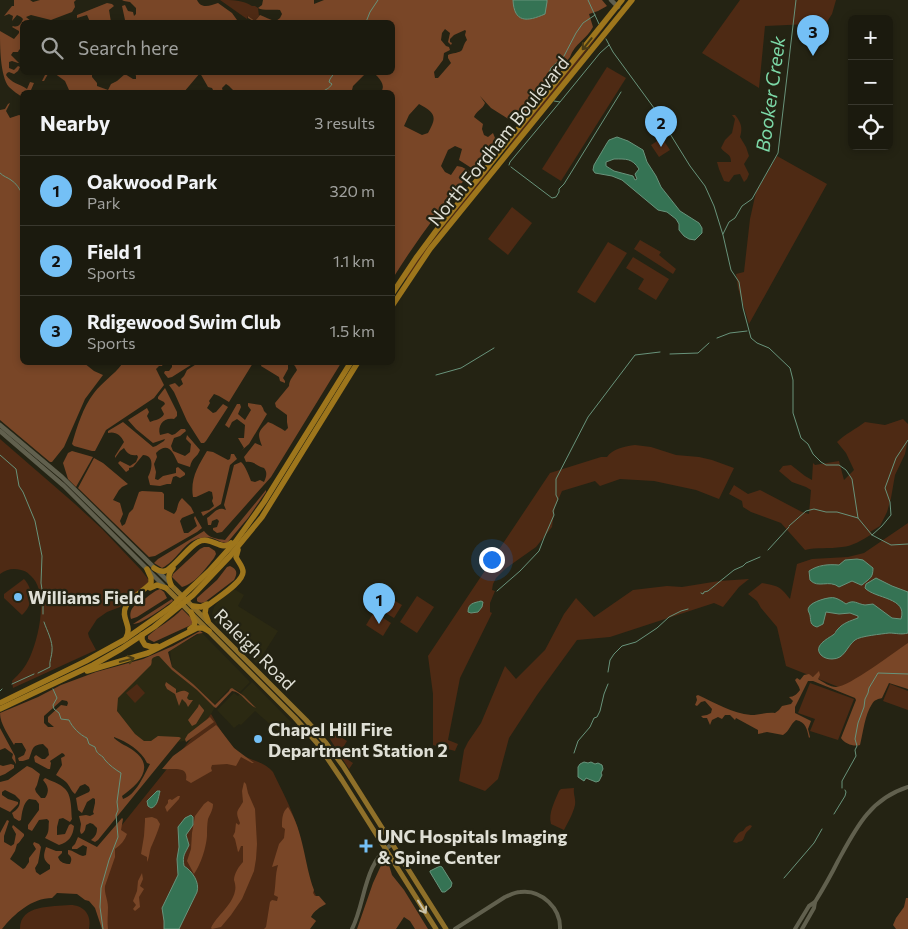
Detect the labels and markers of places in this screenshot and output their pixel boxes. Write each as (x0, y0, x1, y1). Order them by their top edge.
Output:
pin: 3 (797, 15, 829, 56)
pin: 2 (645, 106, 677, 147)
pin: 1 (363, 583, 395, 624)
place label: Williams Field (28, 586, 144, 608)
marker: Williams Field (12, 591, 24, 603)
place label: Chapel Hill Fire Department Station 2 (268, 718, 448, 761)
marker: Chapel Hill Fire Department Station 2 (252, 733, 264, 745)
place label: UNC Hospitals Imaging & Spine Center (377, 825, 567, 868)
marker: UNC Hospitals Imaging & Spine Center (359, 839, 373, 853)

